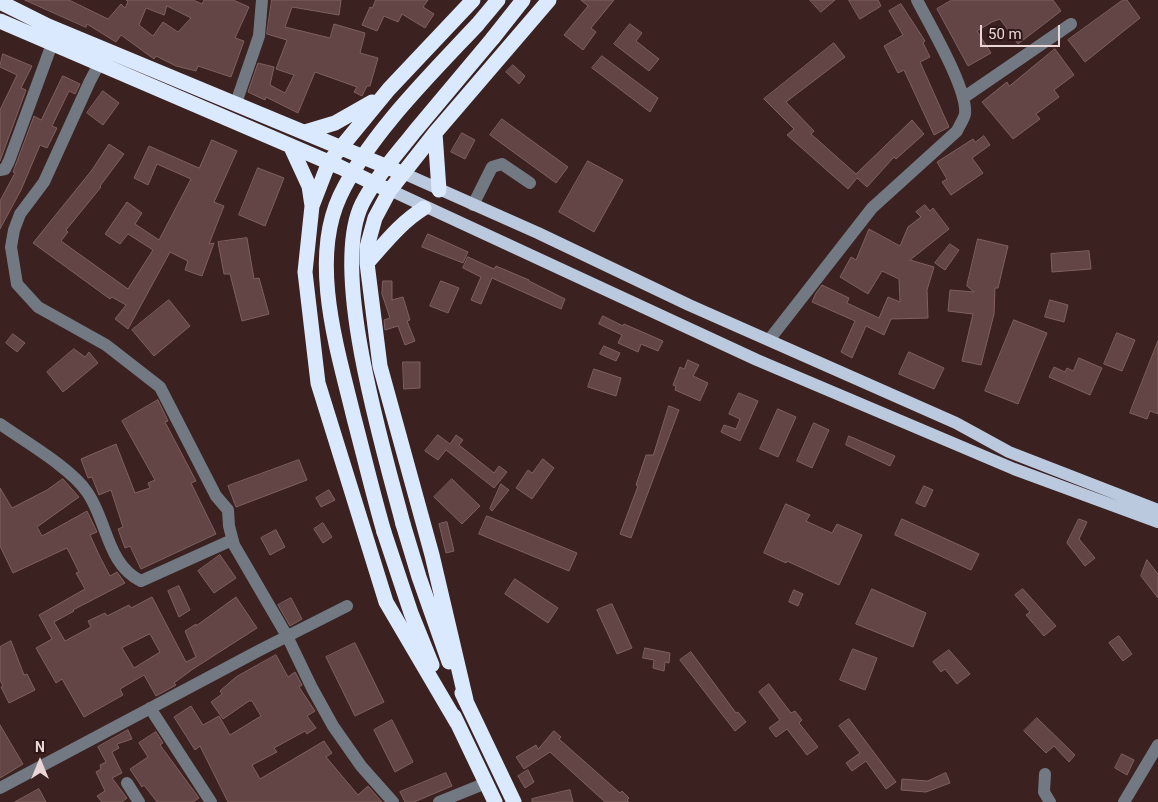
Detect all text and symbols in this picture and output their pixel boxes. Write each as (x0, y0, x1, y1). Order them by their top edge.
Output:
scale bar (983, 15, 1063, 47)
text: 50 m (988, 25, 1022, 43)
north arrow (15, 737, 65, 787)
text: N (35, 739, 45, 755)

